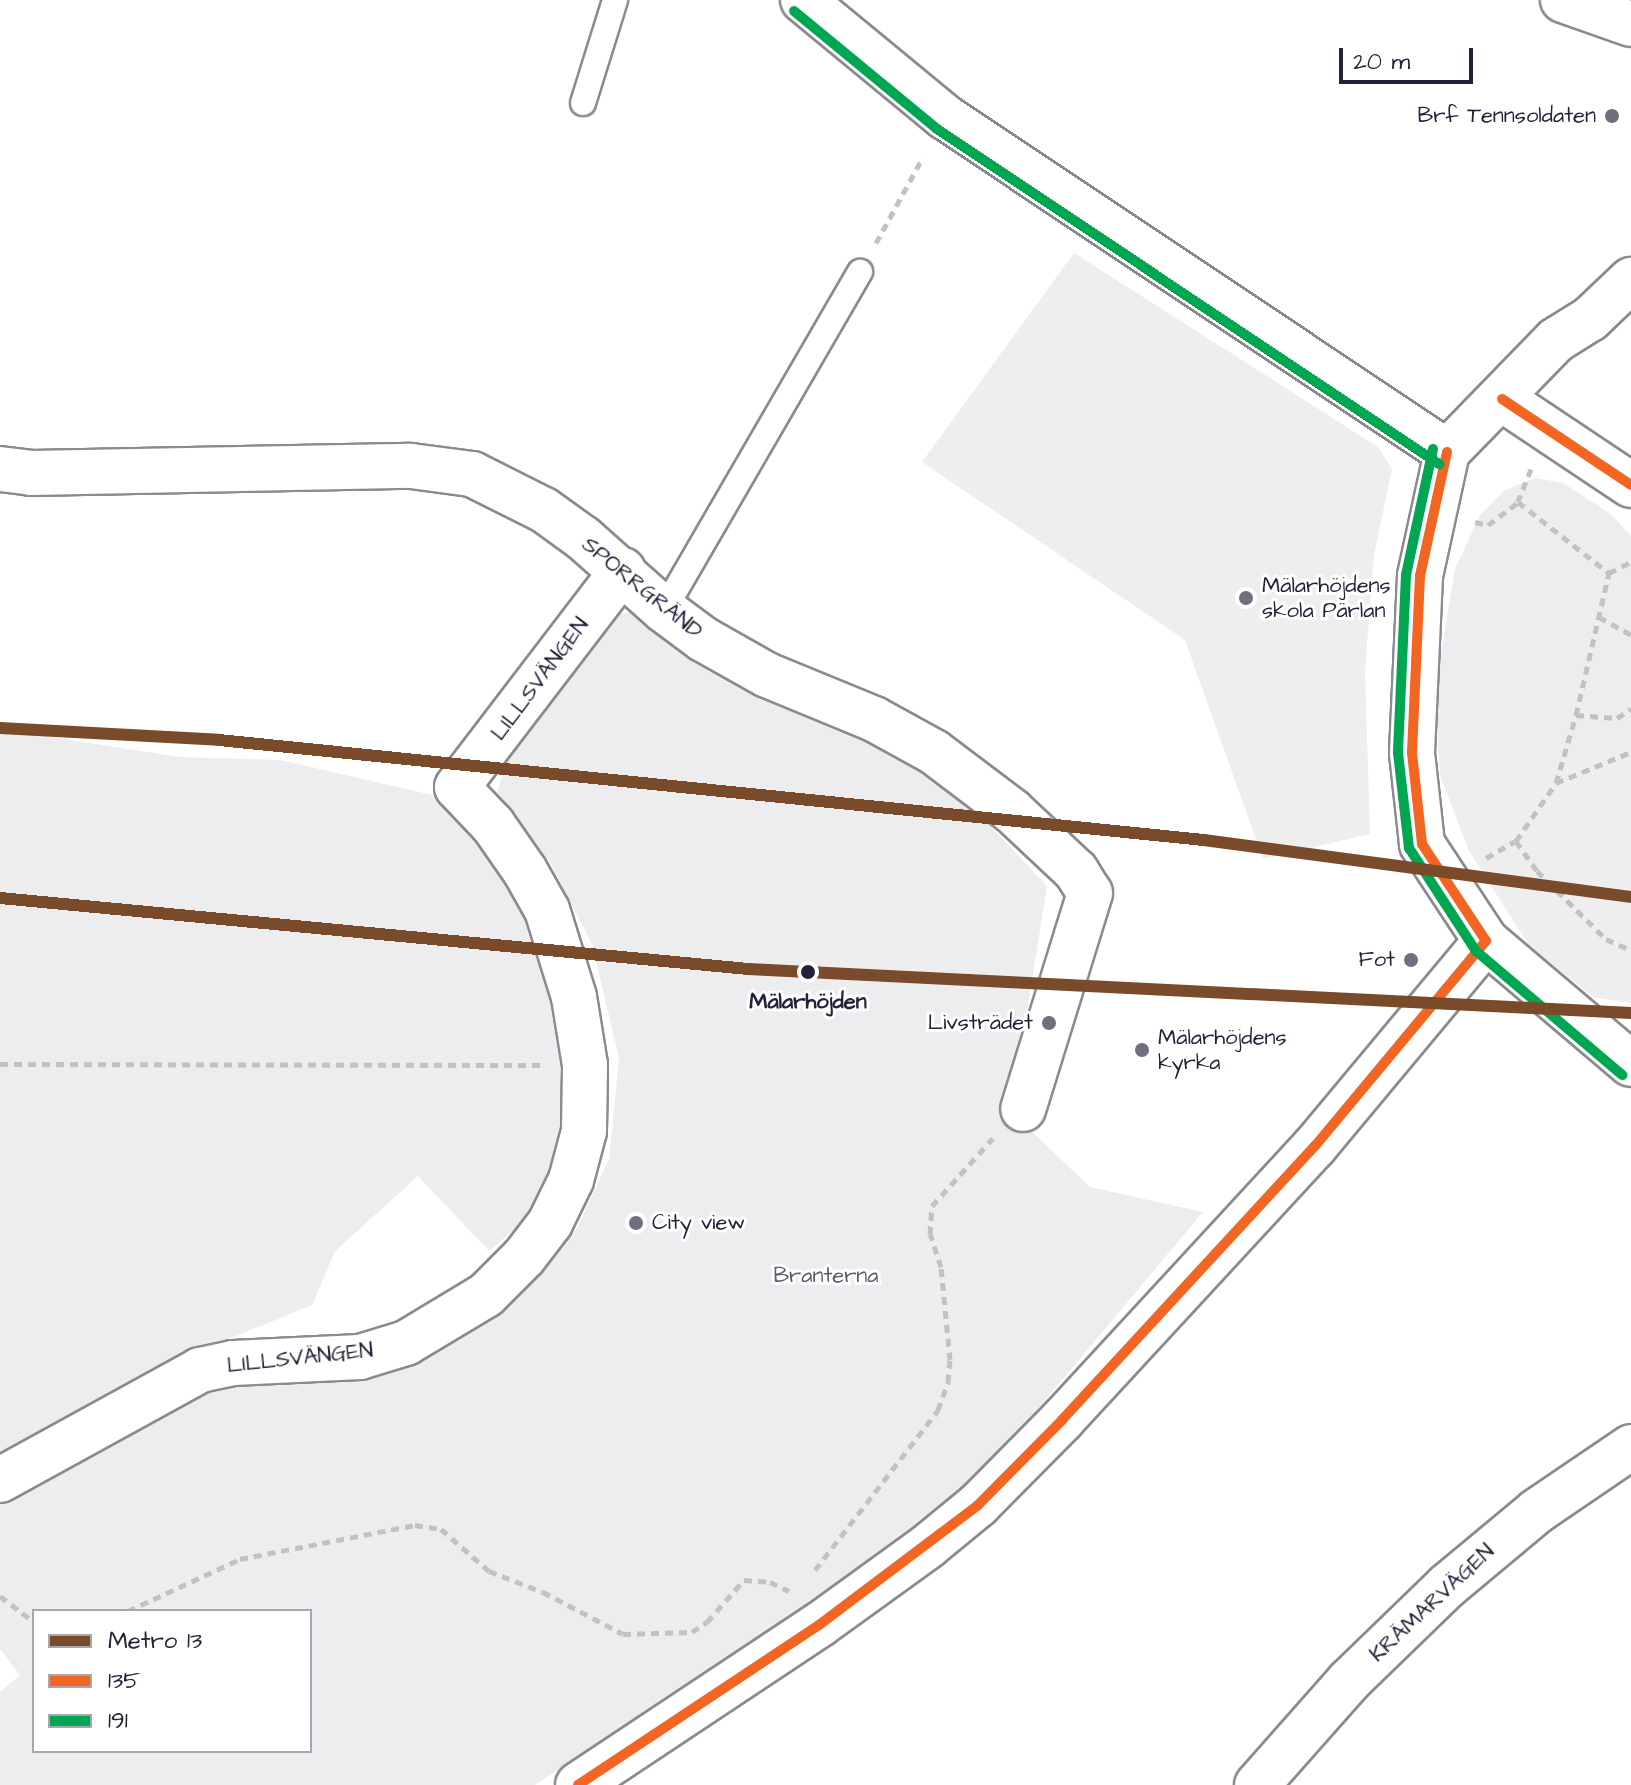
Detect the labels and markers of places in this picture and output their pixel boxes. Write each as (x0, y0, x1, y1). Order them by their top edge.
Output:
place label: Brf Tennsoldaten (1418, 103, 1596, 129)
marker: Brf Tennsoldaten (1603, 107, 1621, 125)
place label: Mälarhöjdens skola Pärlan (1262, 572, 1391, 624)
marker: Mälarhöjdens skola Pärlan (1237, 589, 1255, 607)
place label: Fot (1358, 947, 1395, 973)
marker: Fot (1402, 951, 1420, 969)
marker: Mälarhöjden (795, 959, 821, 985)
place label: Mälarhöjden (749, 989, 867, 1015)
place label: Livsträdet (928, 1010, 1033, 1036)
marker: Livsträdet (1040, 1014, 1058, 1032)
place label: Mälarhöjdens kyrka (1158, 1024, 1287, 1076)
marker: Mälarhöjdens kyrka (1133, 1041, 1151, 1059)
place label: City view (652, 1210, 745, 1236)
marker: City view (627, 1214, 645, 1232)

